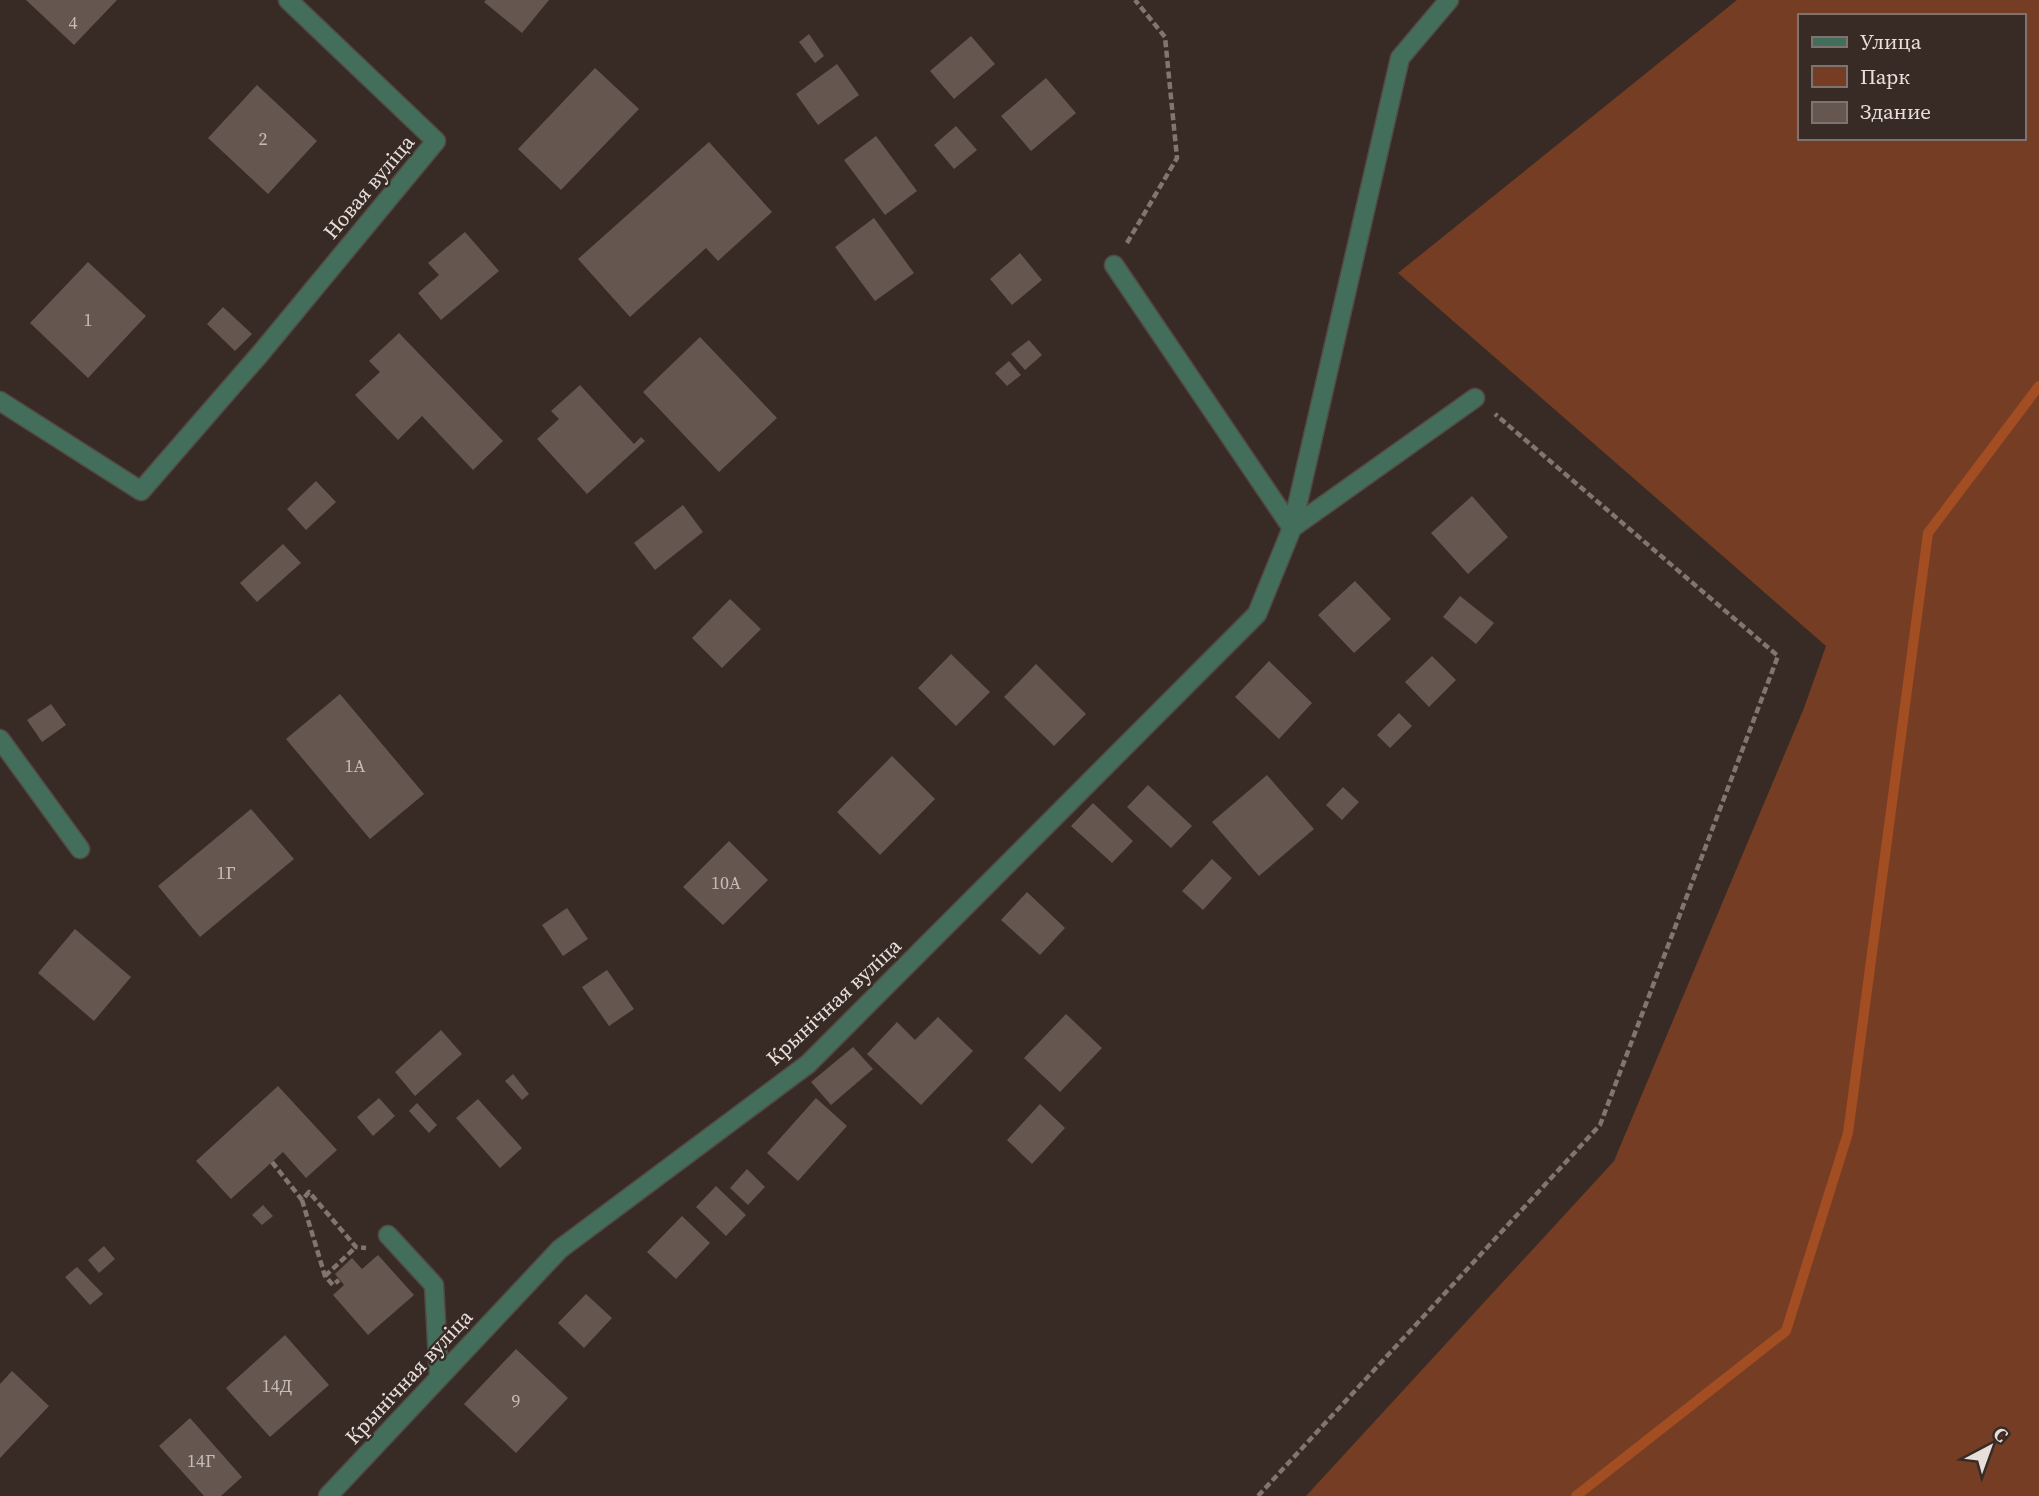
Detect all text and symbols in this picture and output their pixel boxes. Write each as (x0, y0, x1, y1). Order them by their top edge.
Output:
house number: 4 (69, 10, 78, 35)
legend (1798, 14, 2025, 140)
text: Улица (1860, 27, 1922, 56)
text: Парк (1860, 62, 1910, 91)
text: Здание (1860, 97, 1931, 126)
house number: 2 (259, 126, 268, 151)
street label: Новая вуліца (316, 128, 421, 245)
house number: 1 (84, 307, 93, 332)
house number: 1А (345, 753, 366, 778)
house number: 1Г (216, 860, 236, 885)
house number: 10А (711, 870, 741, 895)
street label: Крынічная вуліца (760, 931, 908, 1072)
street label: Крынічная вуліца (338, 1303, 479, 1450)
house number: 14Д (262, 1373, 292, 1398)
house number: 9 (512, 1388, 521, 1413)
north arrow (1955, 1412, 2025, 1482)
text: С (1988, 1420, 2014, 1448)
house number: 14Г (187, 1448, 215, 1473)

